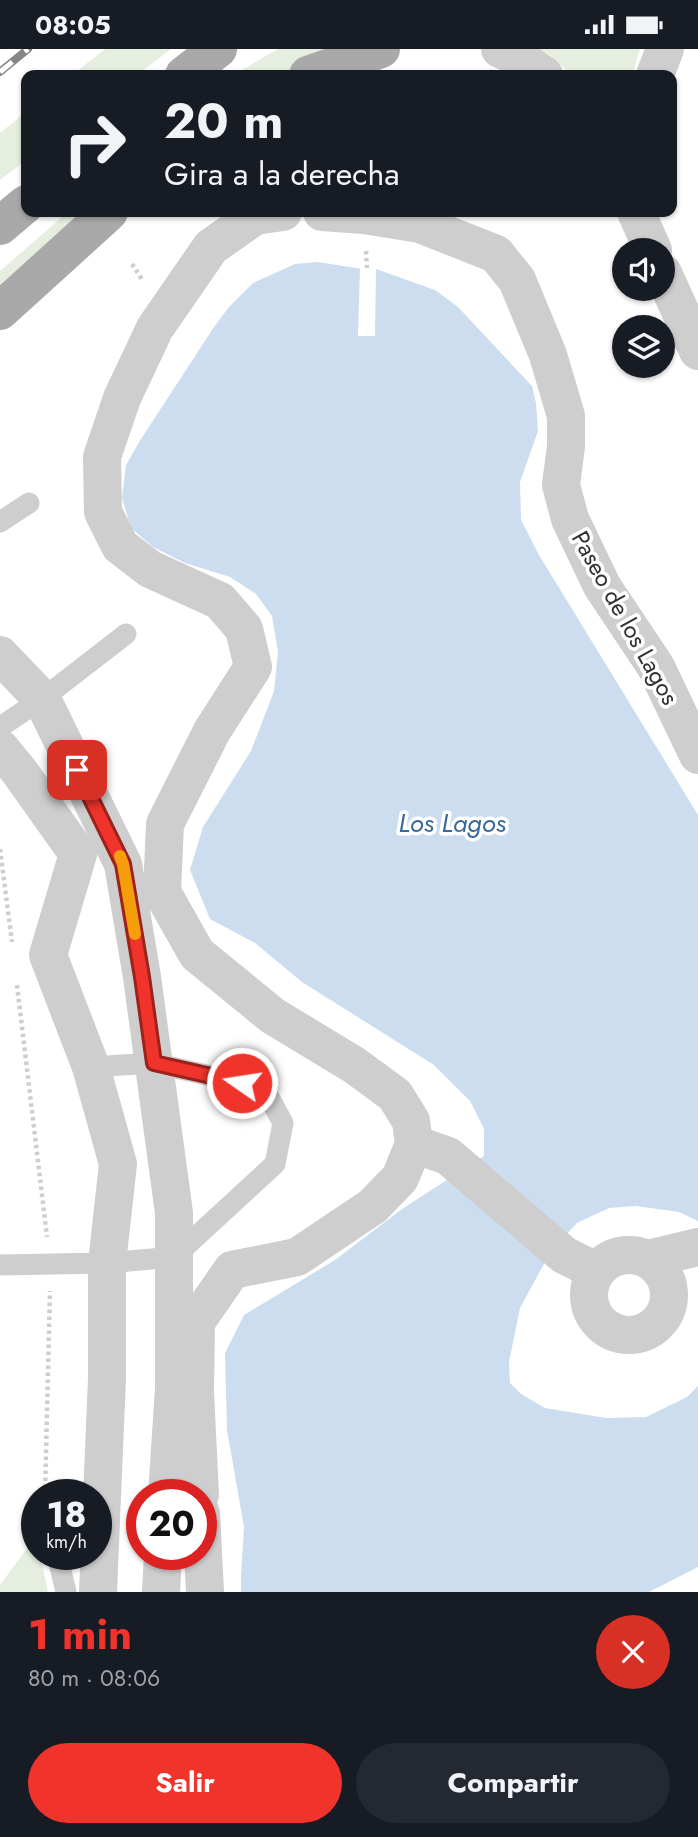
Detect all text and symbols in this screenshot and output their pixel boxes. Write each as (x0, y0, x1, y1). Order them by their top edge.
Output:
text: 08:05 (35, 6, 111, 44)
text: 20 m (164, 86, 283, 156)
icon: right (49, 98, 140, 189)
text: Gira a la derecha (164, 151, 400, 197)
map controls (612, 238, 675, 378)
button: sound (612, 238, 675, 301)
button: layers (612, 315, 675, 378)
street label: Paseo de los Lagos (563, 524, 688, 711)
pin (47, 740, 107, 800)
icon: arrive (58, 751, 96, 789)
water label: Los Lagos (398, 804, 506, 842)
position arrow (205, 1046, 279, 1120)
speed limit sign: 20 (126, 1479, 217, 1570)
text: 18 (47, 1490, 86, 1540)
text: km/h (46, 1529, 87, 1555)
text: 1 min (28, 1604, 132, 1665)
button: close (596, 1615, 670, 1689)
text: 80 m · 08:06 (28, 1661, 160, 1695)
button: Salir (28, 1743, 342, 1823)
button: Compartir (356, 1743, 670, 1823)

